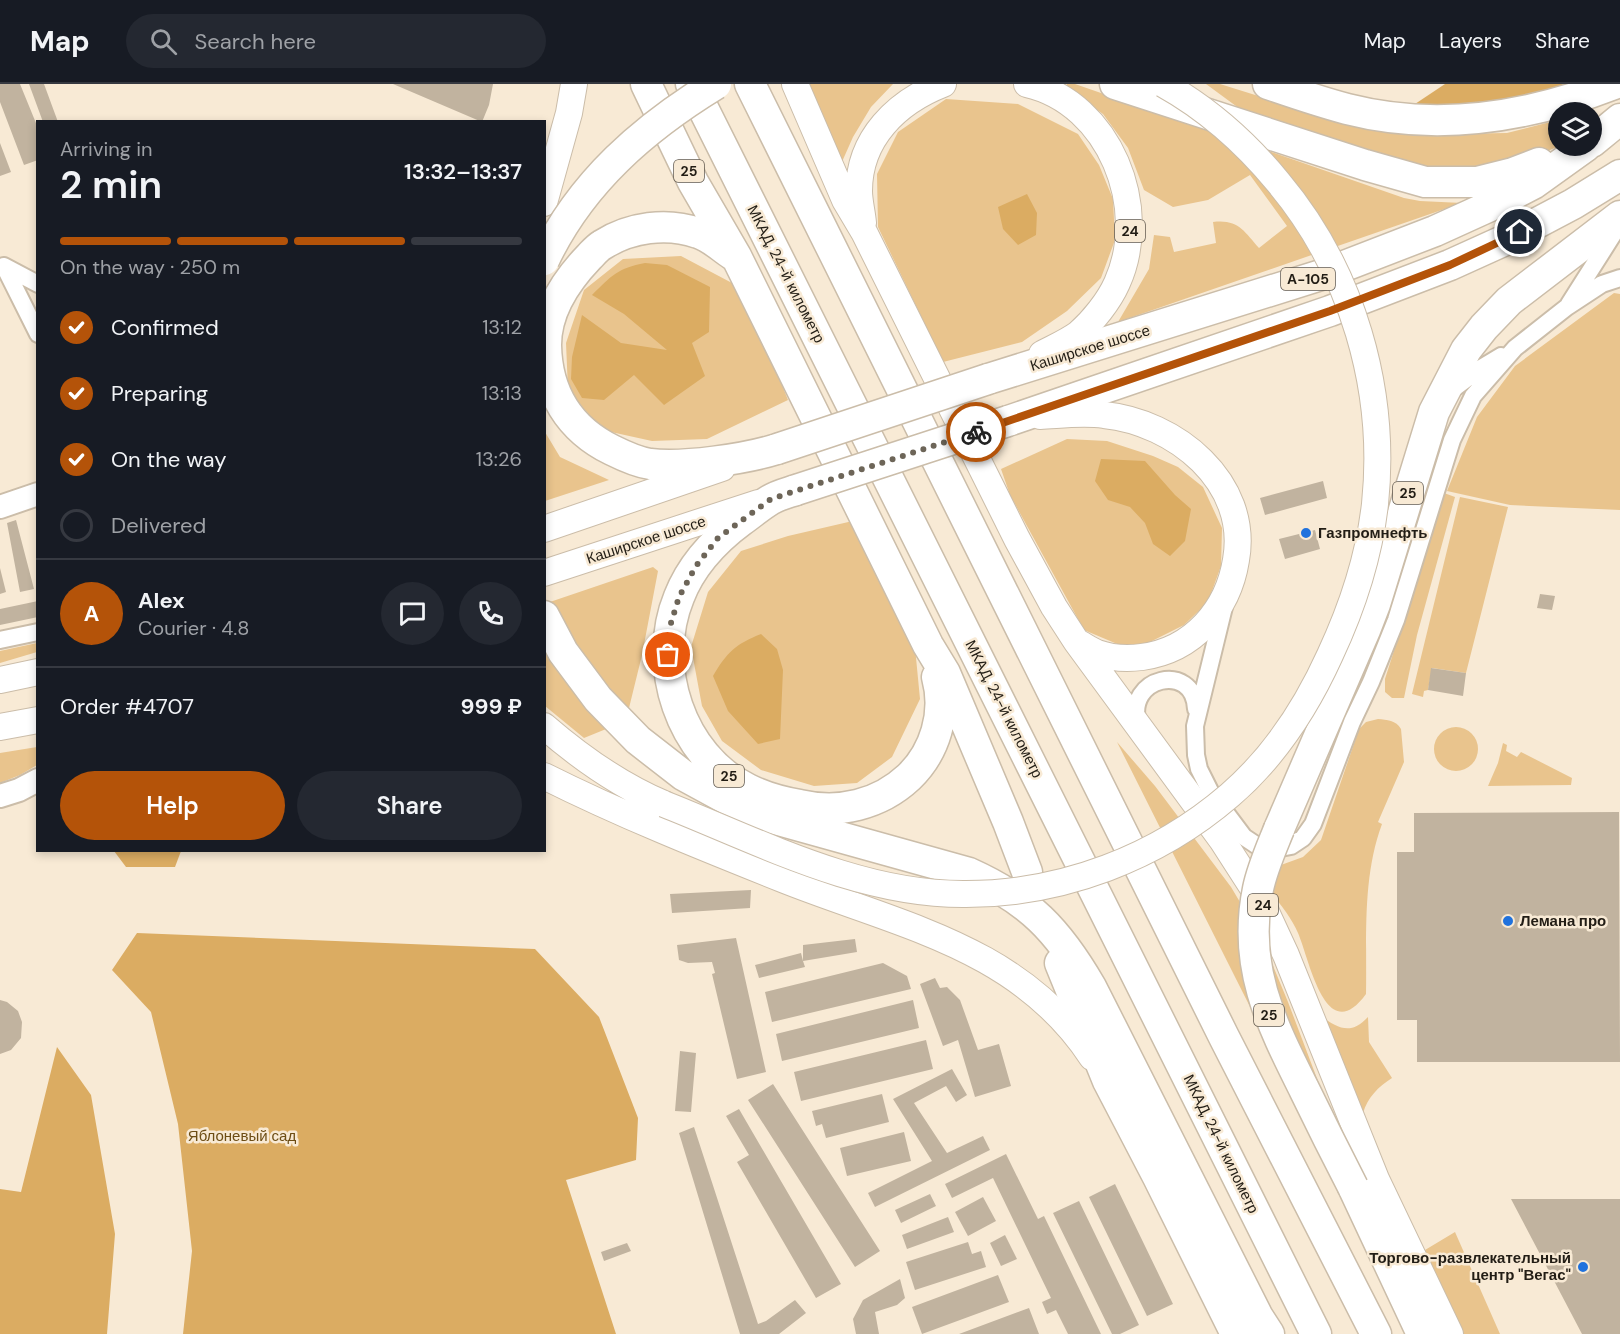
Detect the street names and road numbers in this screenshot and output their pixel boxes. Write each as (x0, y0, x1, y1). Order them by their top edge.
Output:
road number: 25 (674, 160, 704, 182)
street label: МКАД, 24-й километр (743, 202, 829, 346)
road number: 24 (1115, 220, 1145, 242)
road number: А-105 (1281, 268, 1335, 290)
street label: Каширское шоссе (1028, 320, 1152, 376)
road number: 25 (1393, 482, 1423, 504)
street label: Каширское шоссе (584, 511, 708, 569)
street label: МКАД, 24-й километр (961, 637, 1047, 781)
road number: 25 (714, 765, 744, 787)
road number: 24 (1248, 894, 1278, 916)
road number: 25 (1254, 1004, 1284, 1026)
street label: МКАД, 24-й километр (1179, 1071, 1263, 1217)

